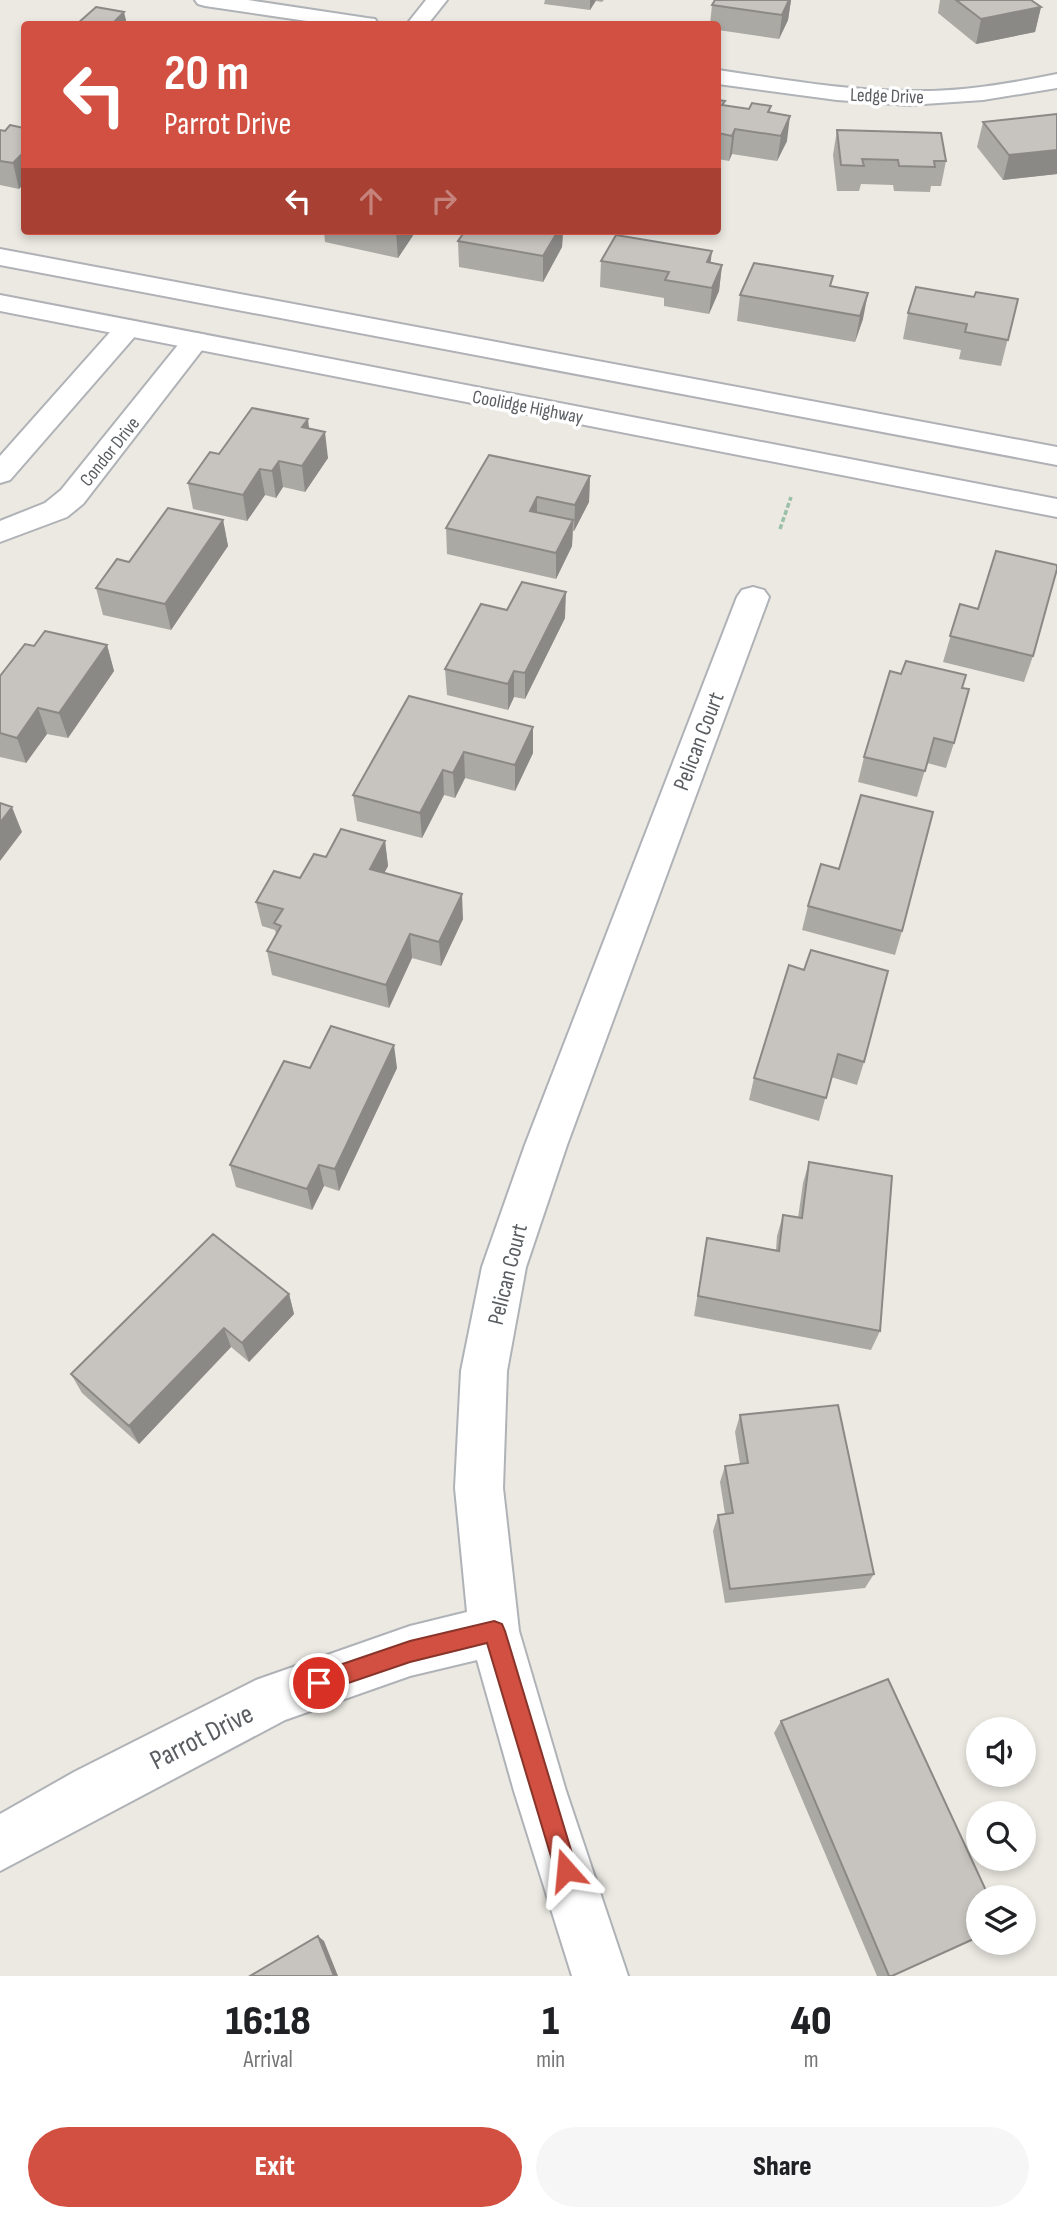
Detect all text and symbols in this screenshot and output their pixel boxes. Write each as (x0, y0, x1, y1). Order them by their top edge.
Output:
text: 20 m (164, 45, 249, 104)
icon: left (49, 49, 140, 140)
street label: Ledge Drive (850, 84, 924, 109)
text: Parrot Drive (164, 105, 291, 144)
icon: left (279, 182, 317, 220)
icon: ahead (352, 182, 390, 220)
icon: right (425, 182, 463, 220)
street label: Coolidge Highway (470, 385, 586, 430)
street label: Condor Drive (75, 413, 145, 491)
street label: Pelican Court (667, 688, 731, 795)
street label: Pelican Court (482, 1221, 534, 1328)
pin (289, 1653, 349, 1713)
icon: arrive (300, 1664, 338, 1702)
street label: Parrot Drive (145, 1697, 259, 1777)
map controls (966, 1717, 1036, 1955)
button: sound (966, 1717, 1036, 1787)
button: search (966, 1801, 1036, 1871)
position arrow (529, 1833, 603, 1907)
button: layers (966, 1885, 1036, 1955)
text: 16:18 (225, 1996, 311, 2047)
text: 1 (542, 1996, 559, 2047)
text: 40 (791, 1996, 832, 2047)
text: Arrival (243, 2046, 293, 2074)
text: min (536, 2046, 565, 2074)
text: m (804, 2046, 818, 2074)
button: Exit (28, 2127, 522, 2207)
button: Share (536, 2127, 1029, 2207)

